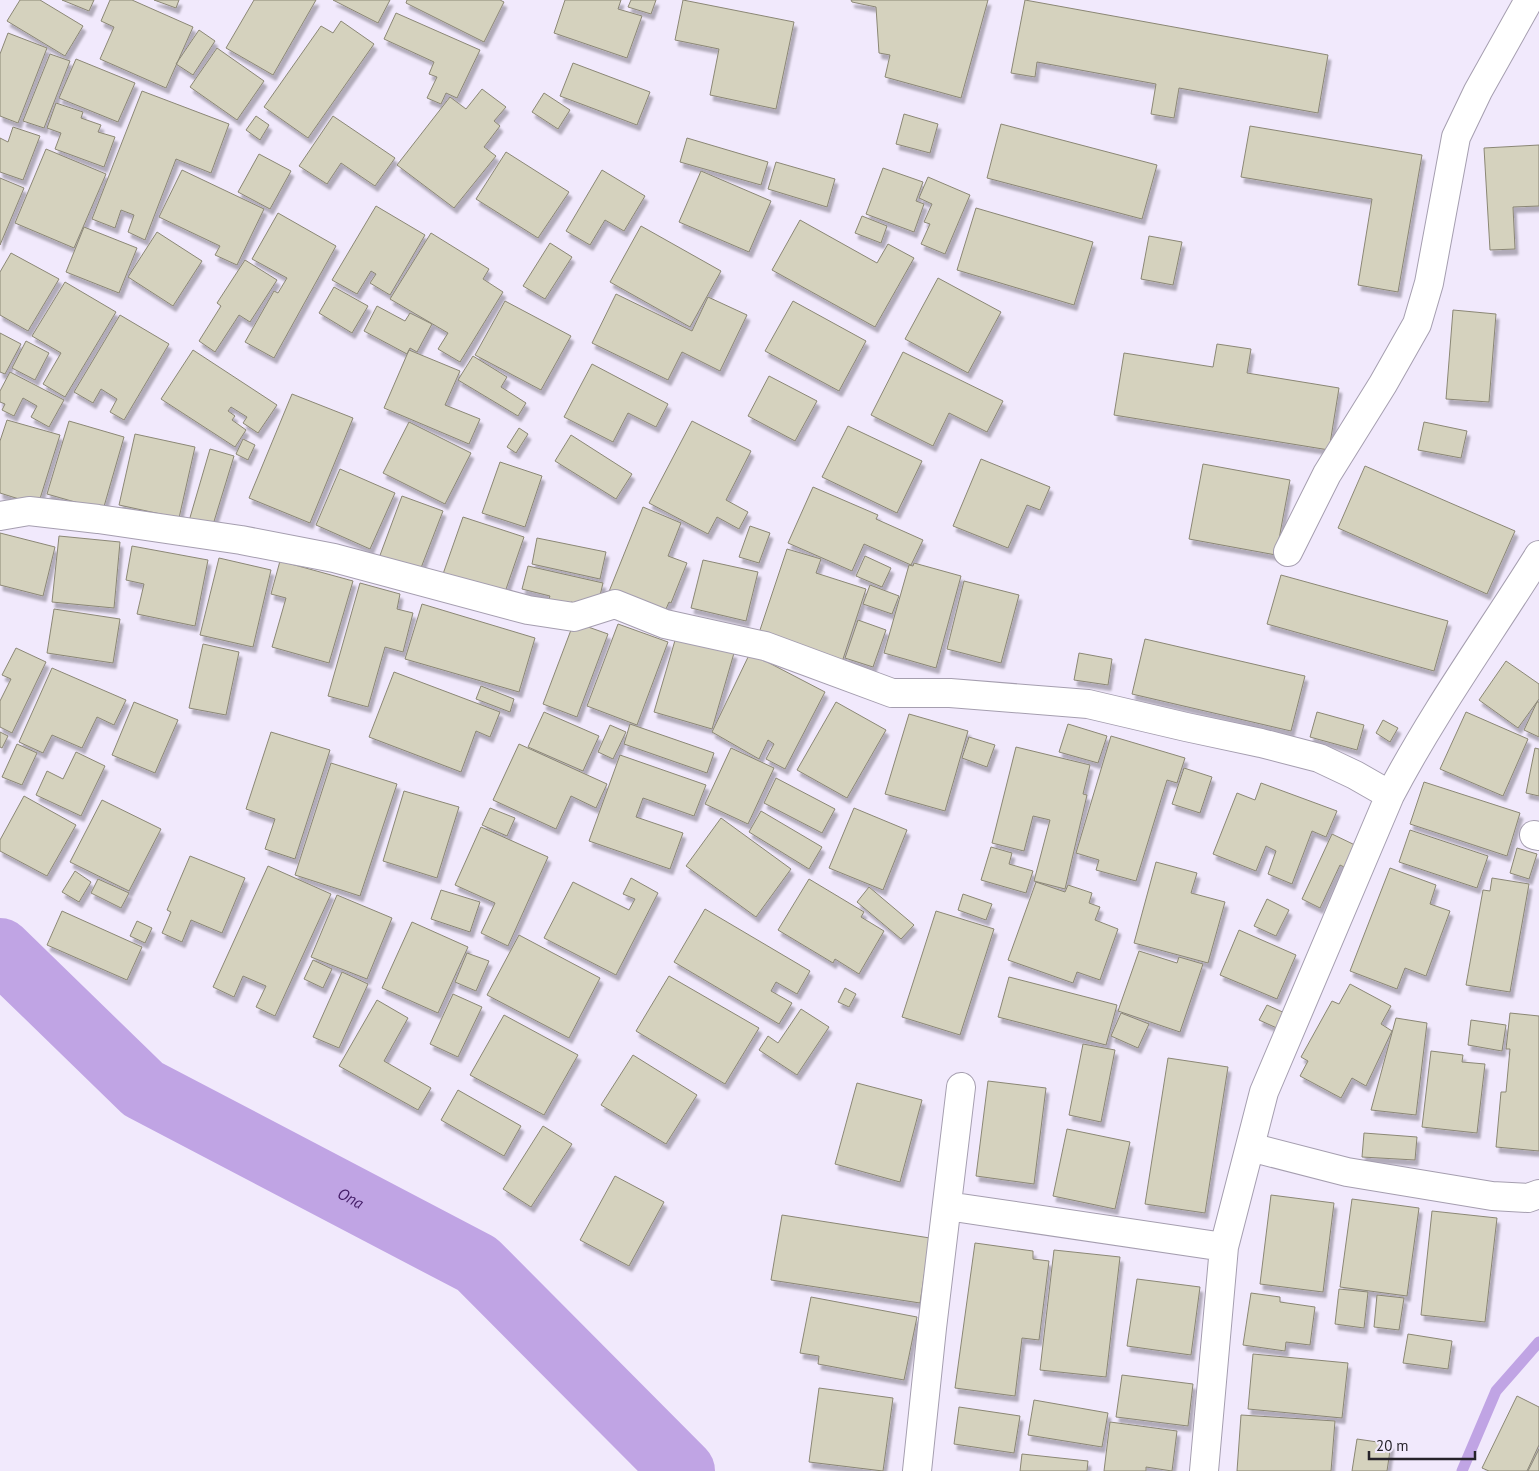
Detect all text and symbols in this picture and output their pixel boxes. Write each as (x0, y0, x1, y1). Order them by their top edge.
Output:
water label: Ona (334, 1183, 367, 1213)
scale bar (1369, 1428, 1475, 1460)
text: 20 m (1376, 1436, 1409, 1455)

